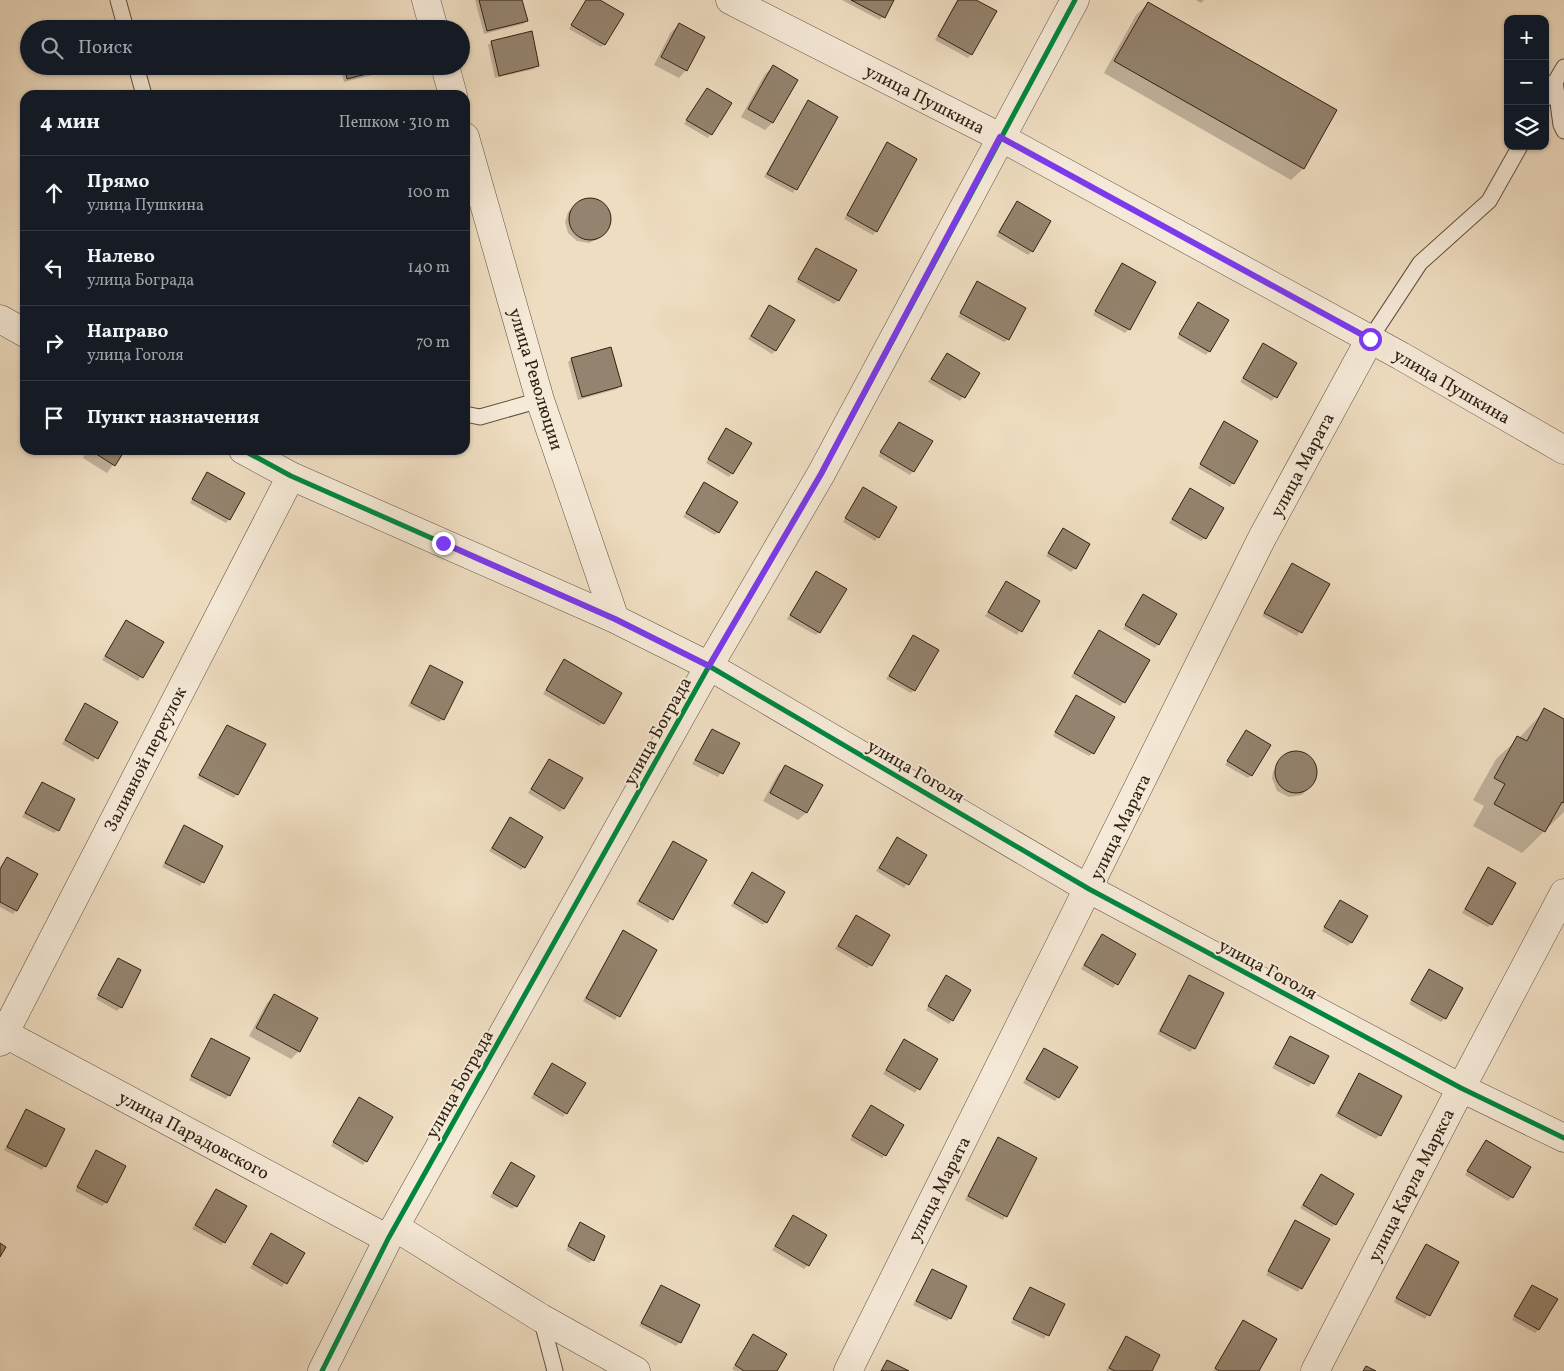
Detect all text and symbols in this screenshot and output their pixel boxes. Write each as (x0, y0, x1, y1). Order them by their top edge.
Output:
map controls (1504, 15, 1549, 150)
button: + (1504, 15, 1549, 60)
search box (20, 20, 470, 75)
icon: search (38, 34, 66, 62)
text: Поиск (78, 35, 132, 61)
street label: улица Пушкина (860, 59, 989, 141)
button: − (1504, 60, 1549, 105)
button: layers (1504, 105, 1549, 150)
text: 4 мин (40, 108, 100, 137)
text: Пешком · 310 m (339, 112, 450, 134)
text: Прямо (87, 169, 149, 195)
icon: ahead (40, 179, 68, 207)
text: 100 m (407, 182, 450, 204)
text: улица Пушкина (87, 195, 204, 217)
text: Налево (87, 244, 155, 270)
icon: left (40, 254, 68, 282)
text: 140 m (408, 257, 450, 279)
text: улица Бограда (87, 270, 194, 292)
street label: улица Революции (501, 305, 568, 454)
text: Направо (87, 319, 169, 345)
route start (1359, 328, 1382, 351)
icon: right (40, 329, 68, 357)
text: 70 m (416, 332, 450, 354)
street label: улица Пушкина (1388, 344, 1515, 431)
text: улица Гоголя (87, 345, 184, 367)
icon: arrive (40, 404, 68, 432)
text: Пункт назначения (87, 405, 260, 431)
street label: улица Марата (1265, 409, 1341, 522)
route end (432, 532, 455, 555)
street label: улица Бограда (618, 673, 699, 791)
street label: Заливной переулок (99, 682, 194, 837)
street label: улица Гоголя (862, 734, 969, 810)
street label: улица Марата (1085, 770, 1158, 885)
street label: улица Гоголя (1213, 934, 1321, 1007)
street label: улица Бограда (420, 1026, 501, 1144)
street label: улица Парадовского (113, 1086, 273, 1187)
street label: улица Карла Маркса (1363, 1105, 1462, 1267)
street label: улица Марата (903, 1133, 978, 1247)

